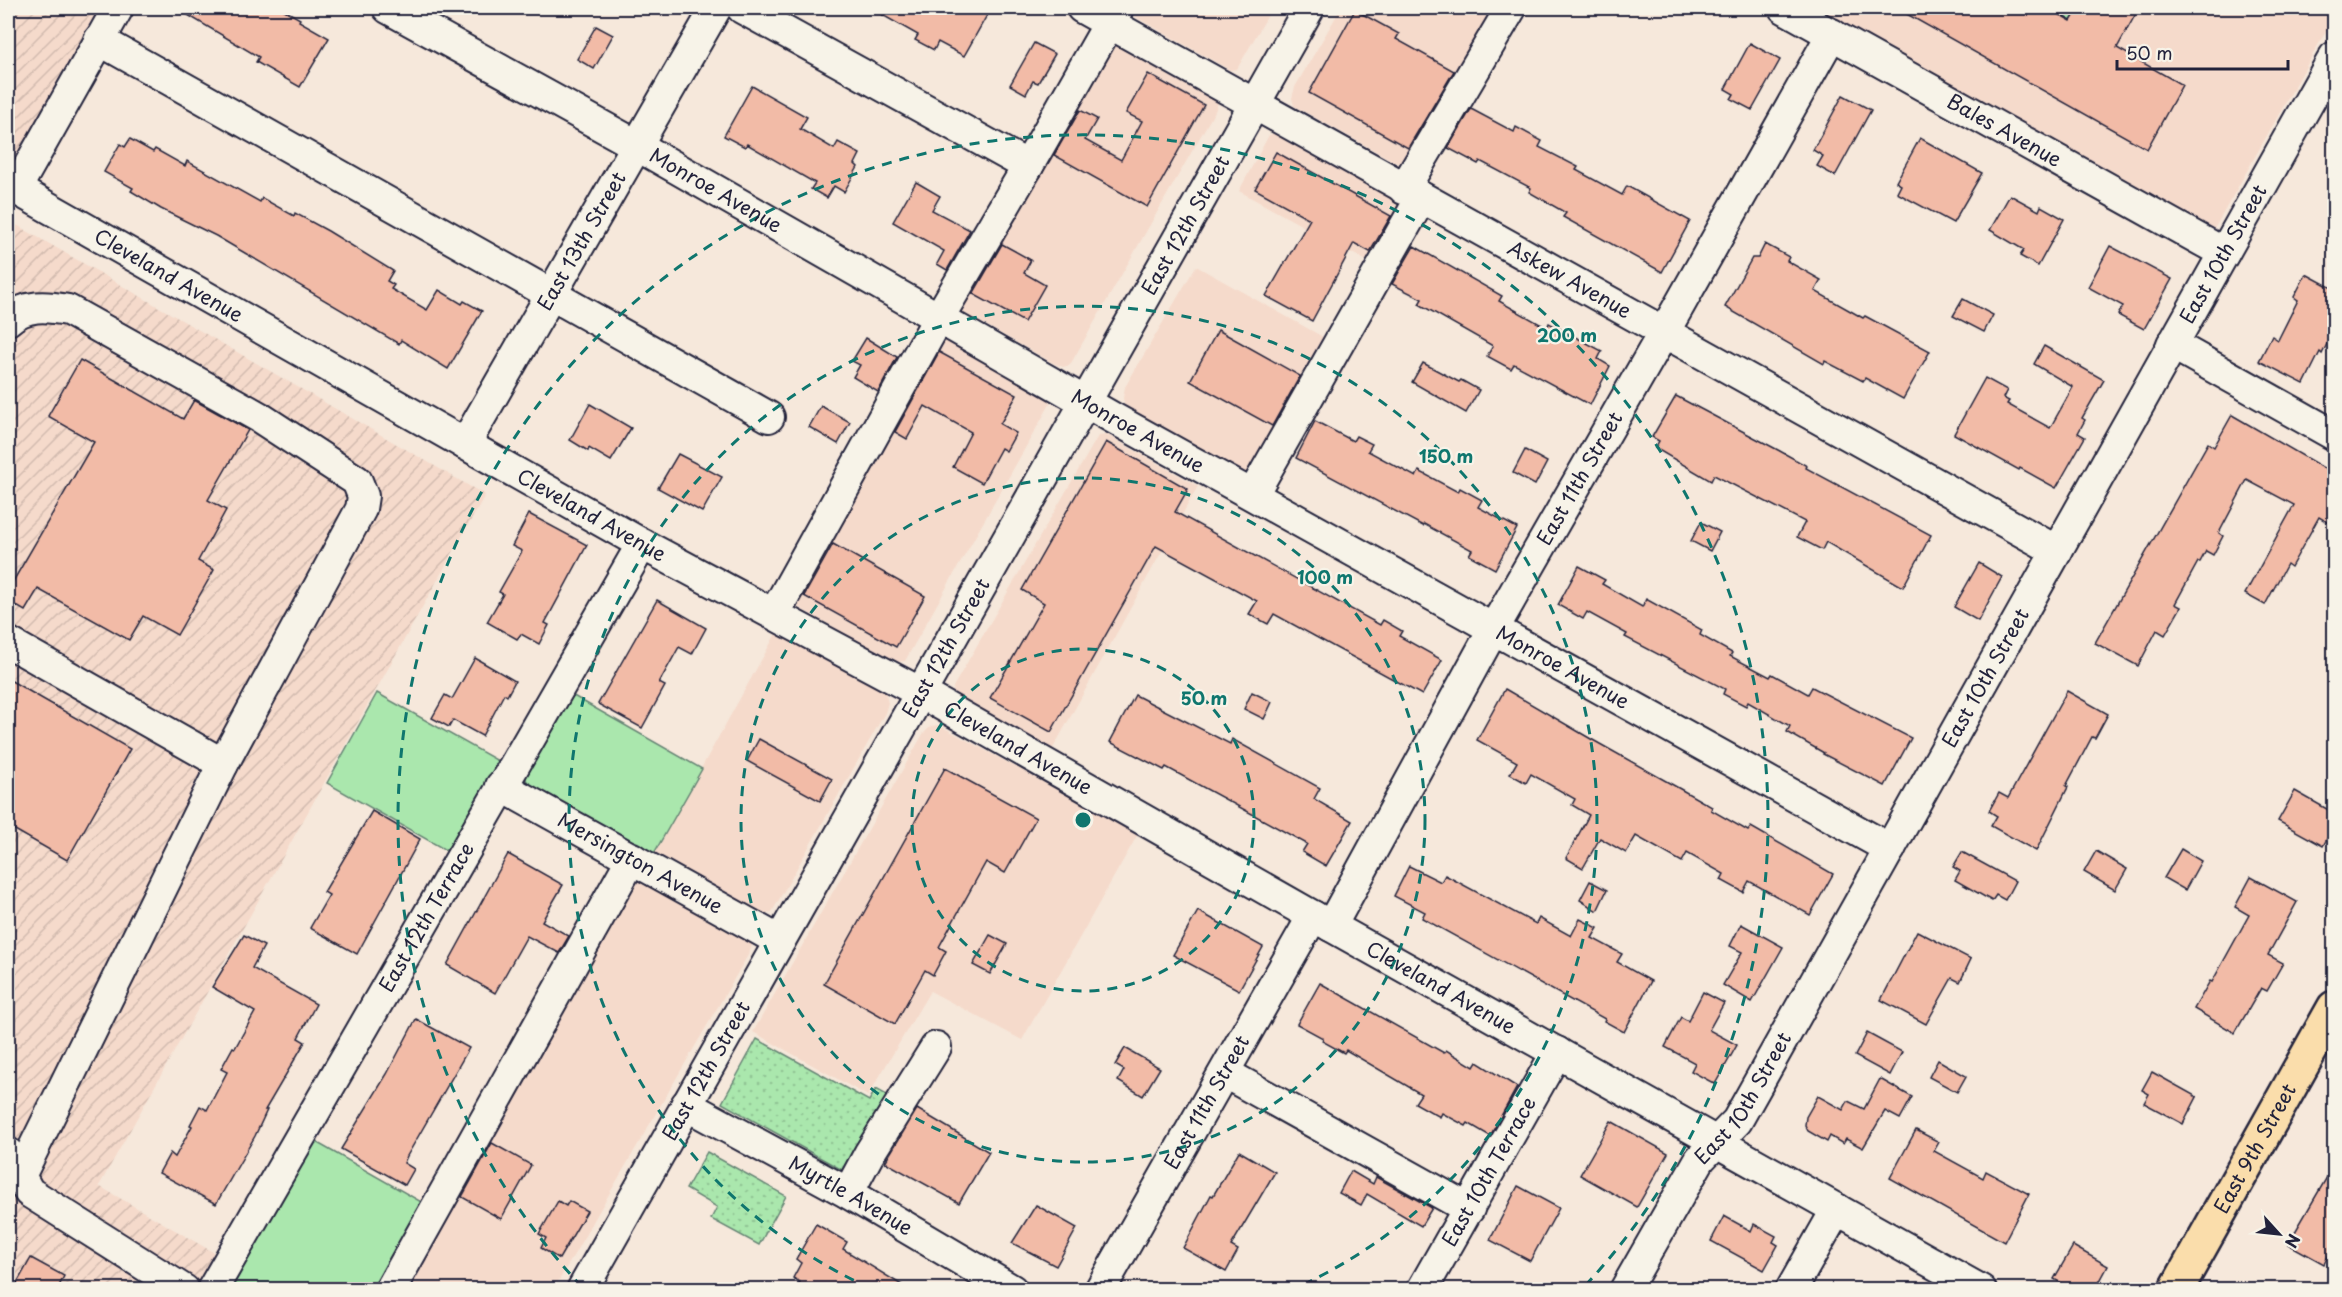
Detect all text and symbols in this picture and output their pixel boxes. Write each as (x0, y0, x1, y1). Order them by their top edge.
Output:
scale bar (2117, 33, 2288, 71)
text: 50 m (2126, 39, 2173, 66)
street label: Bales Avenue (1942, 86, 2068, 174)
street label: Monroe Avenue (644, 140, 788, 239)
street label: East 12th Street (1133, 149, 1236, 300)
street label: East 13th Street (529, 166, 633, 316)
street label: East 10th Street (2171, 179, 2274, 329)
street label: Cleveland Avenue (89, 221, 249, 329)
street label: Askew Avenue (1503, 232, 1637, 325)
text: 200 m (1537, 321, 1597, 348)
street label: Monroe Avenue (1066, 381, 1210, 480)
street label: East 11th Street (1529, 406, 1629, 551)
text: 150 m (1419, 442, 1473, 469)
street label: Cleveland Avenue (512, 460, 672, 568)
text: 100 m (1297, 563, 1353, 590)
street label: East 12th Street (894, 572, 997, 723)
street label: East 10th Street (1934, 602, 2036, 753)
street label: Monroe Avenue (1491, 617, 1635, 716)
text: 50 m (1181, 684, 1227, 711)
street label: Cleveland Avenue (938, 693, 1098, 802)
street label: Mersington Avenue (552, 804, 729, 920)
centre of rings (1073, 810, 1093, 830)
street label: East 12th Terrace (371, 837, 481, 997)
street label: Cleveland Avenue (1361, 933, 1522, 1041)
street label: East 12th Street (654, 995, 757, 1146)
street label: East 10th Street (1687, 1026, 1798, 1171)
street label: East 11th Street (1156, 1029, 1256, 1174)
street label: East 9th Street (2206, 1078, 2303, 1219)
street label: East 10th Terrace (1434, 1091, 1543, 1252)
street label: Myrtle Avenue (784, 1148, 919, 1242)
north arrow (2249, 1204, 2309, 1264)
text: N (2280, 1230, 2307, 1252)

